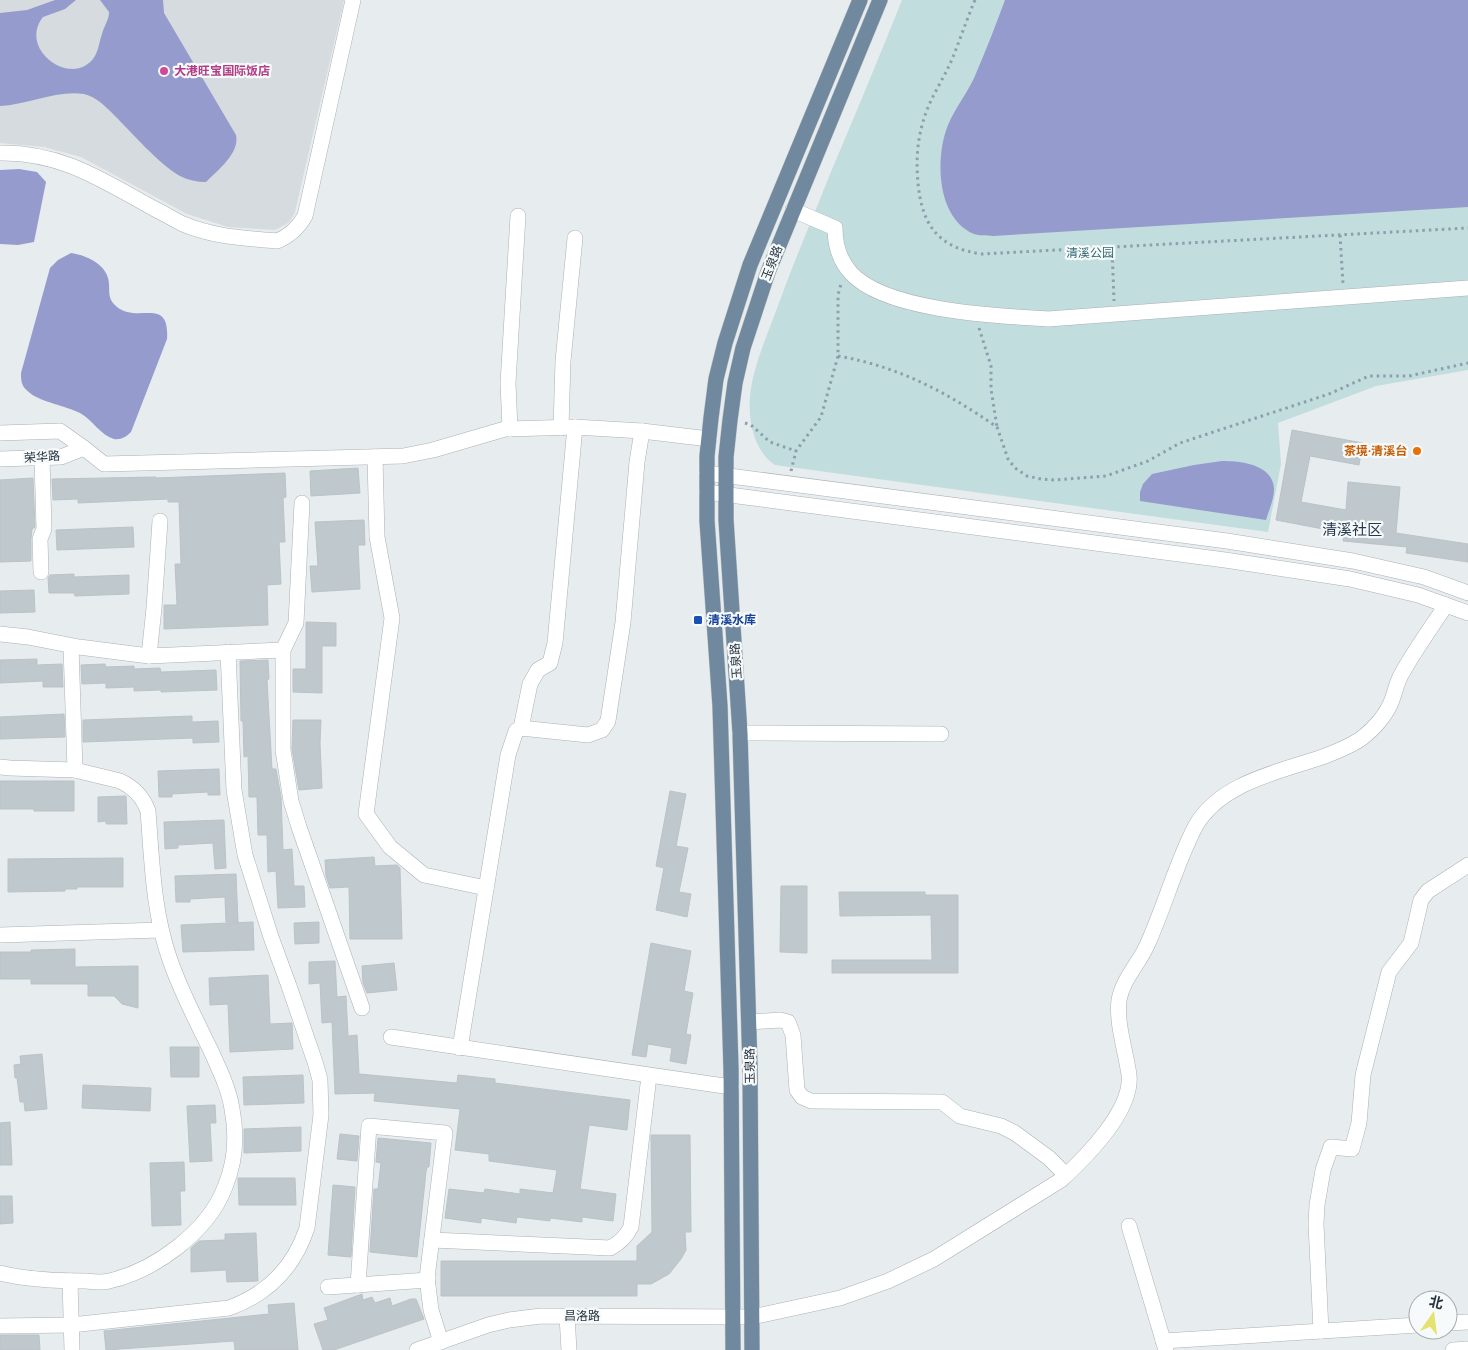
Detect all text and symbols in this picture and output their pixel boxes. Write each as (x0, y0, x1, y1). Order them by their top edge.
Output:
place label: 大港旺宝国际饭店 (174, 63, 270, 79)
marker: 大港旺宝国际饭店 (158, 65, 170, 77)
street label: 玉泉路 (758, 243, 786, 283)
park label: 清溪公园 (1066, 245, 1114, 261)
place label: 茶境·清溪台 (1344, 443, 1407, 459)
marker: 茶境·清溪台 (1411, 445, 1423, 457)
street label: 荣华路 (23, 448, 61, 466)
district label: 清溪社区 (1322, 520, 1382, 540)
place label: 清溪水库 (708, 612, 756, 628)
marker: 清溪水库 (692, 614, 704, 626)
street label: 玉泉路 (727, 642, 745, 680)
street label: 玉泉路 (742, 1048, 758, 1084)
north arrow (1408, 1290, 1458, 1340)
text: 北 (1427, 1292, 1445, 1313)
street label: 昌洛路 (564, 1308, 600, 1324)

